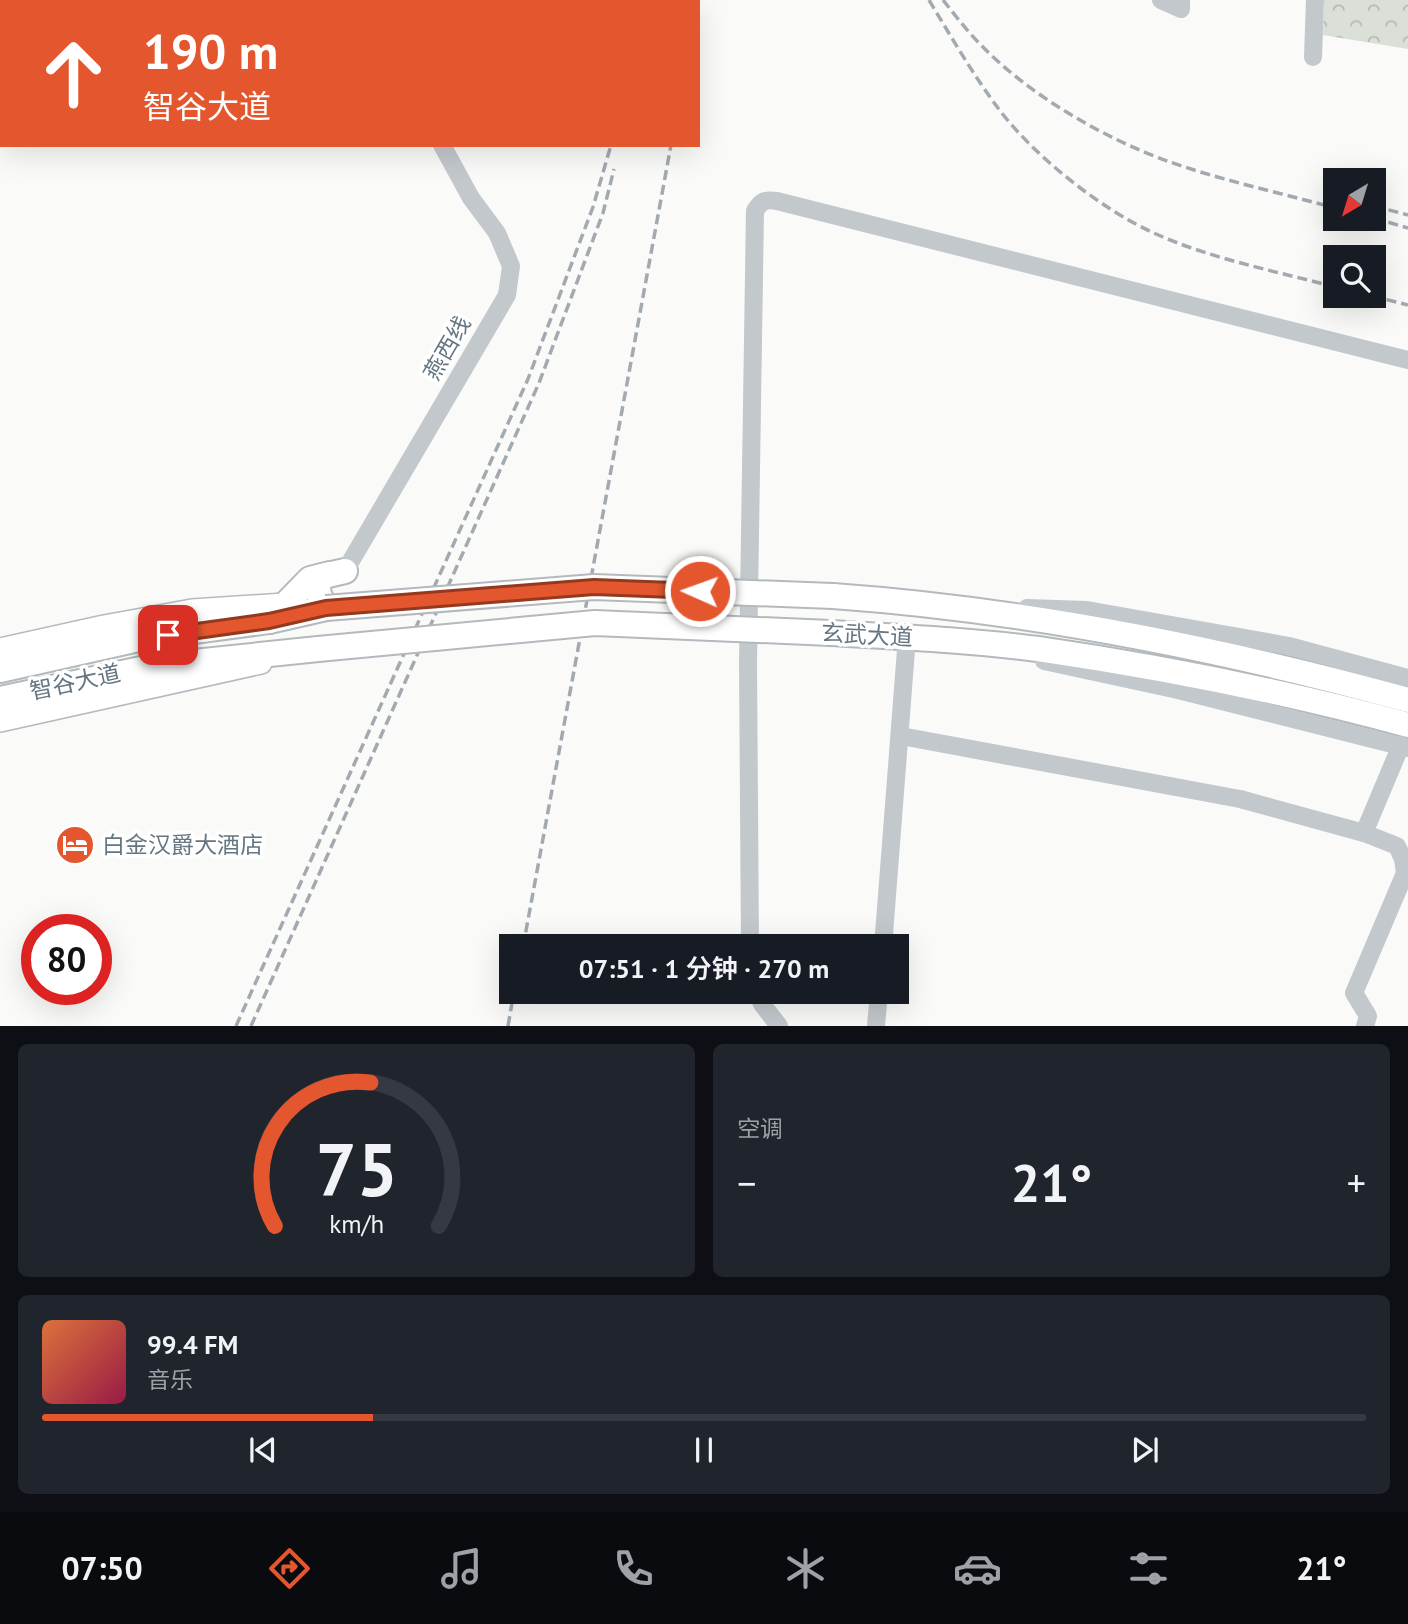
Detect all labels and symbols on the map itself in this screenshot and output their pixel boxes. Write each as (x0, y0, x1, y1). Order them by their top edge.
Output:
north arrow (1323, 168, 1386, 231)
street label: 燕西线 (417, 311, 476, 385)
position arrow (663, 554, 737, 628)
pin (138, 605, 198, 665)
street label: 玄武大道 (820, 618, 914, 651)
street label: 智谷大道 (27, 658, 123, 705)
hotel icon: 白金汉爵大酒店 (54, 824, 96, 866)
place label: 白金汉爵大酒店 (102, 830, 263, 859)
speed limit sign: 80 (21, 914, 112, 1005)

